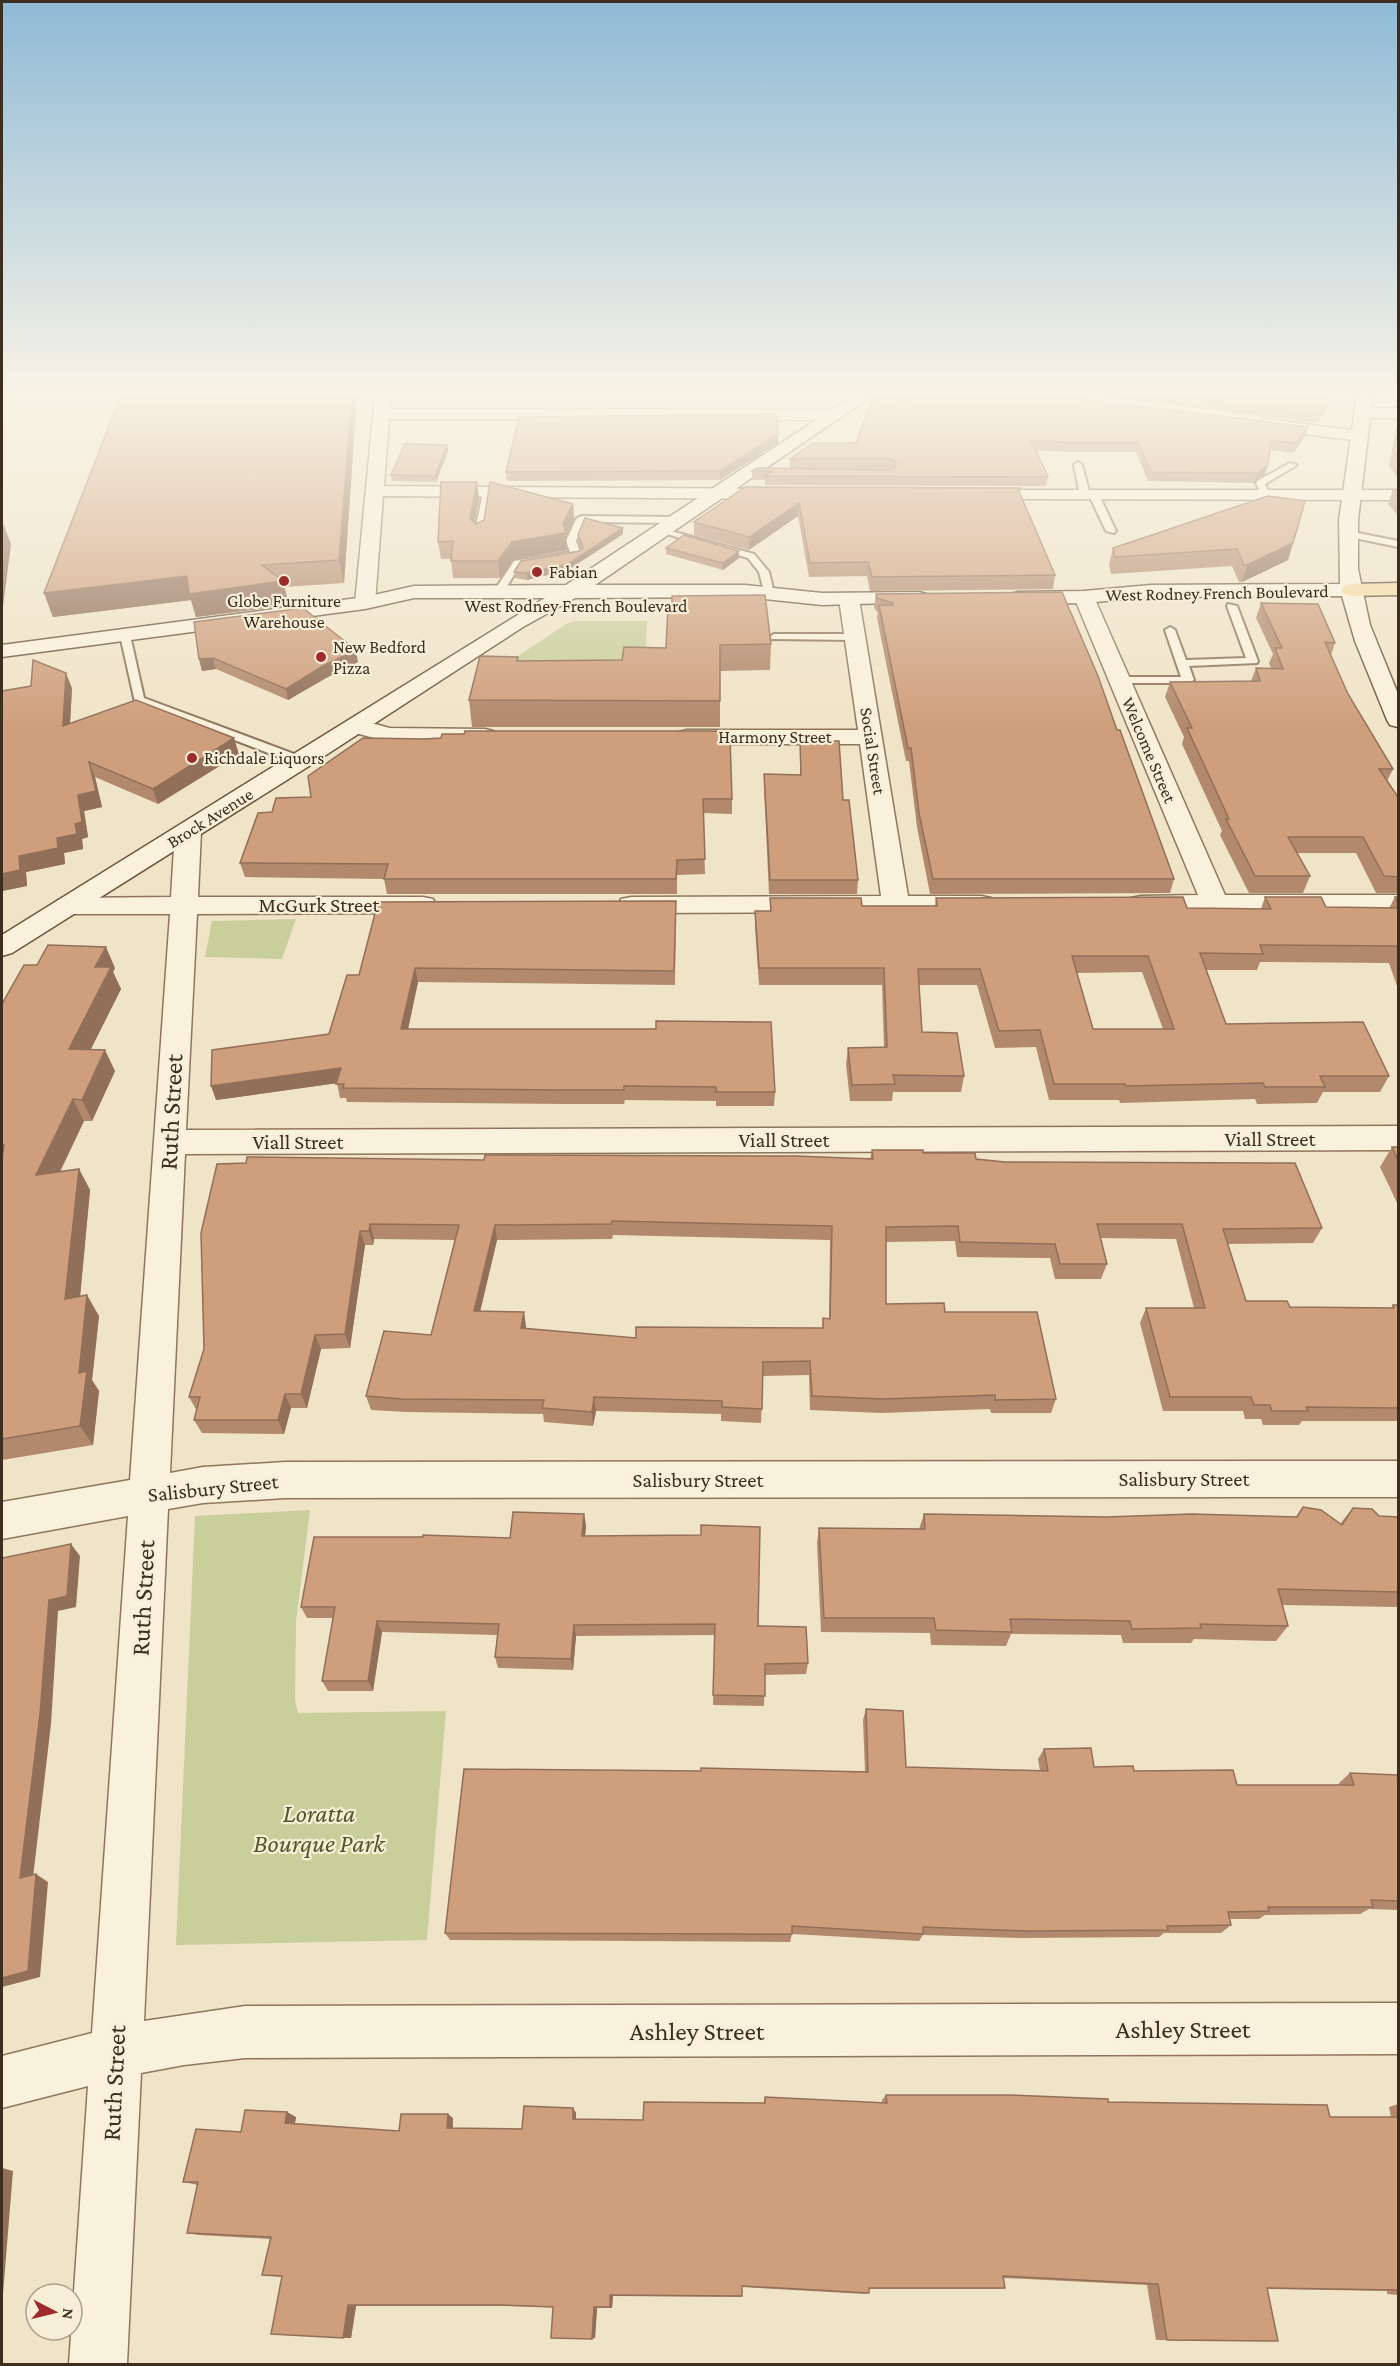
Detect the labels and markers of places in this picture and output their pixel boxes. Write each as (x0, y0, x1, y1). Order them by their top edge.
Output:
place label: Fabian (549, 562, 598, 582)
marker: Fabian (530, 565, 544, 579)
marker: Globe Furniture Warehouse (277, 574, 291, 588)
place label: Globe Furniture Warehouse (227, 591, 341, 632)
place label: New Bedford Pizza (333, 637, 427, 678)
marker: New Bedford Pizza (314, 650, 328, 664)
place label: Richdale Liquors (204, 748, 324, 768)
marker: Richdale Liquors (185, 751, 199, 765)

